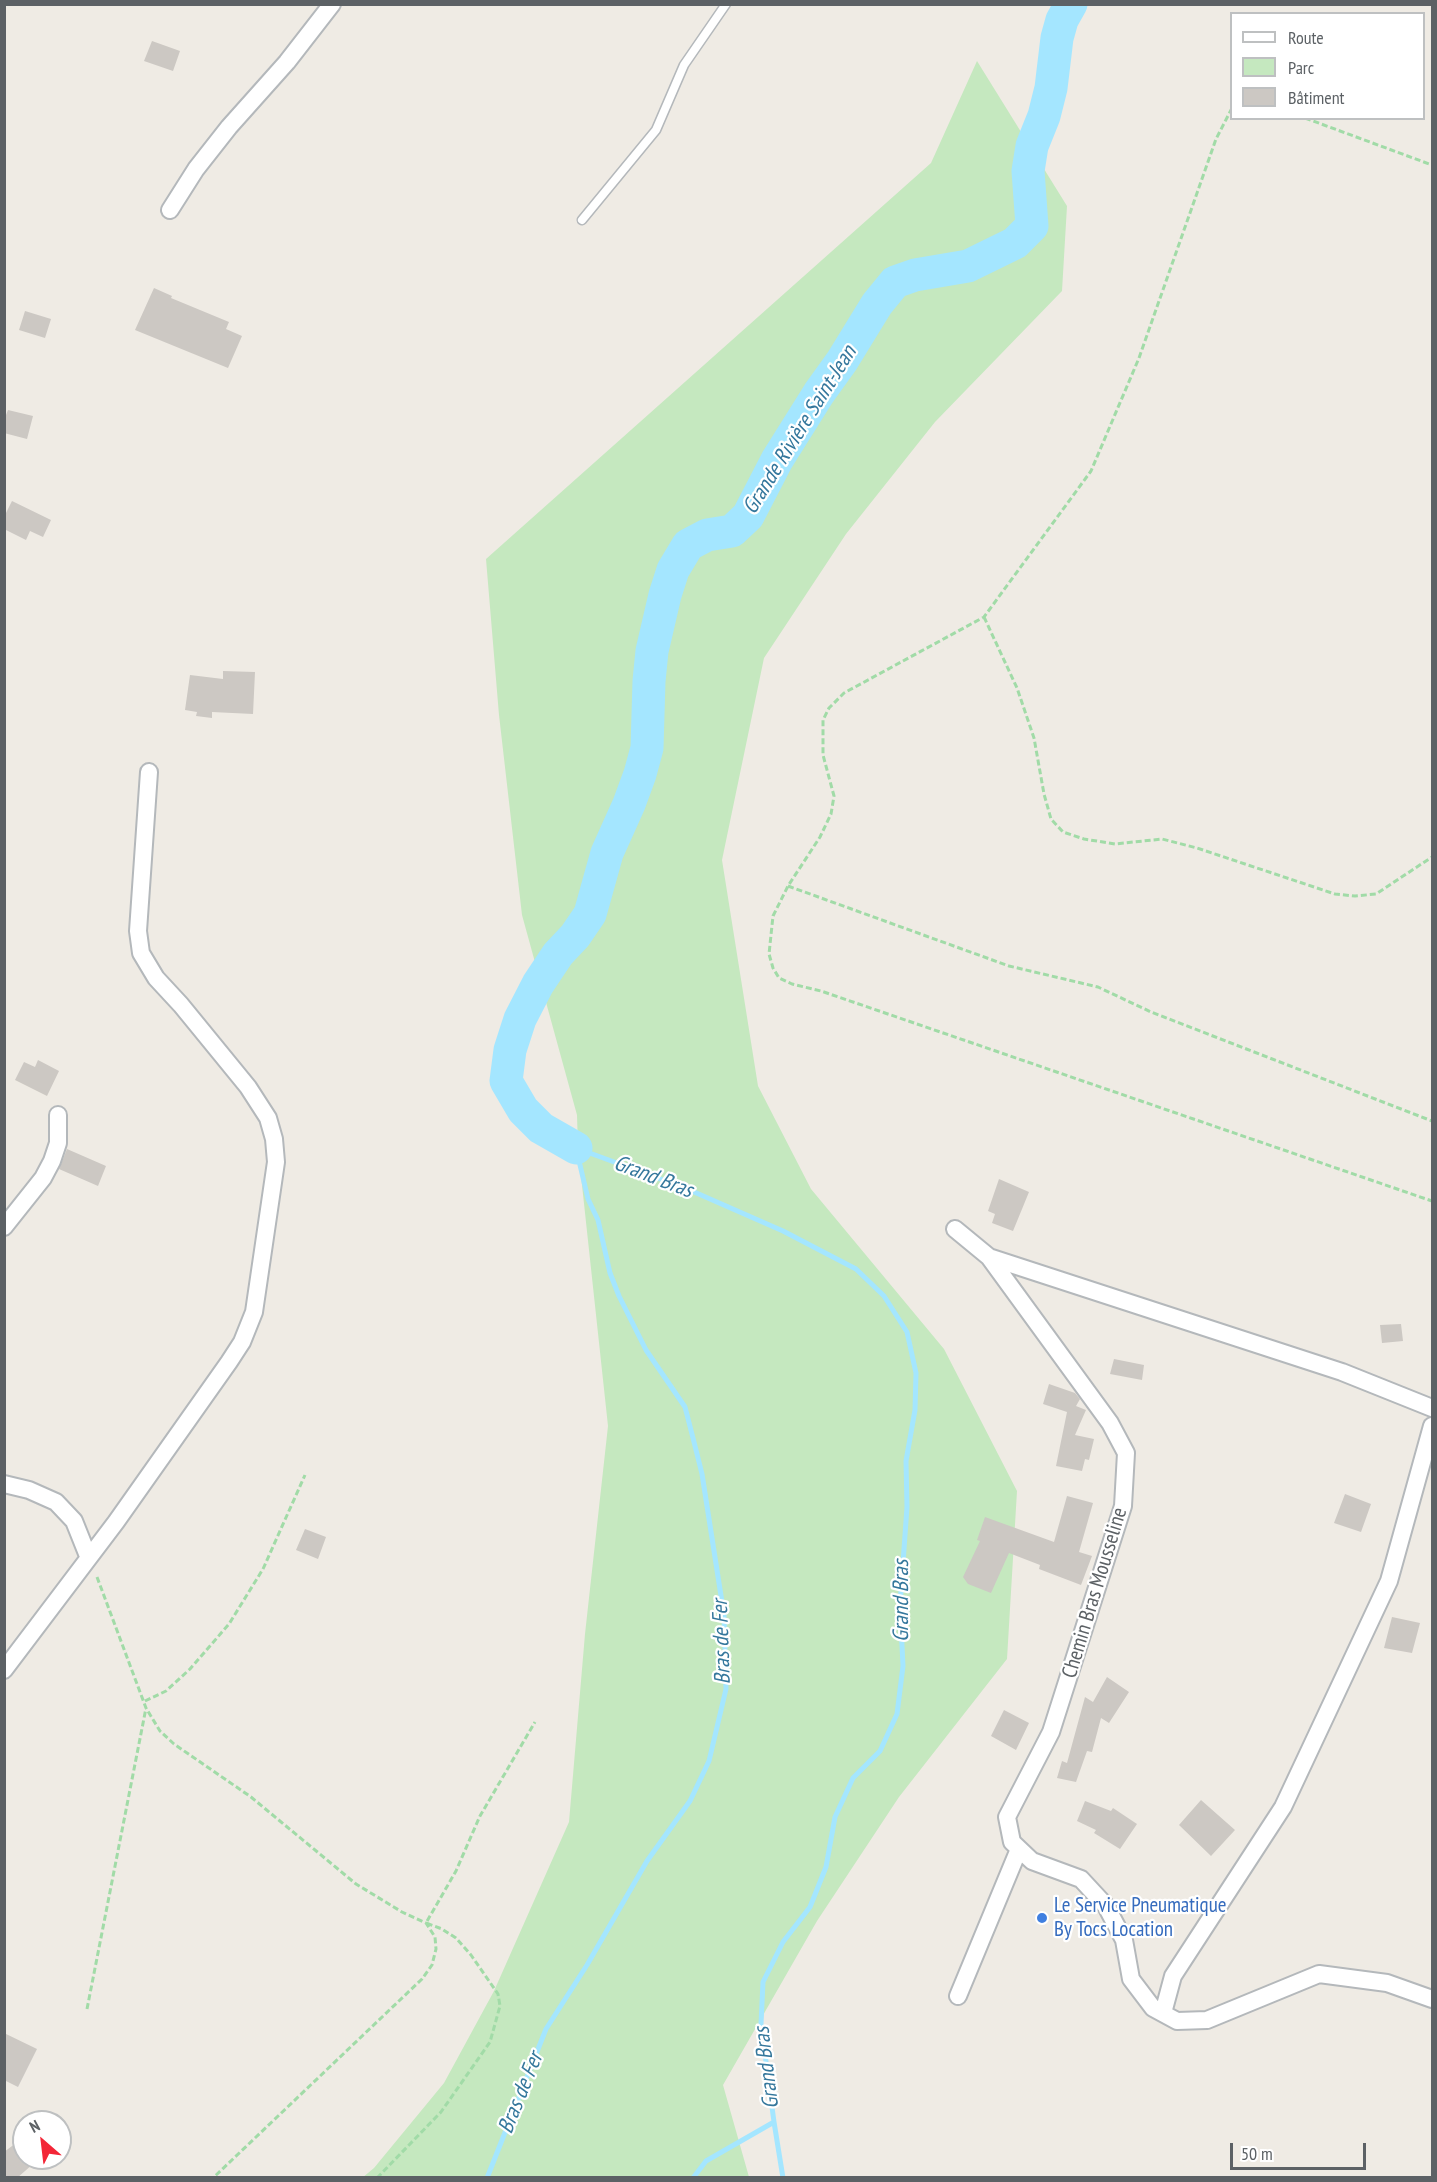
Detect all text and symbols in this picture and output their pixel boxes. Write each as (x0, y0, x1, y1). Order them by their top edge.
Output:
legend (1230, 12, 1425, 120)
text: Route (1288, 26, 1324, 49)
text: Parc (1288, 56, 1314, 79)
text: Bâtiment (1288, 86, 1345, 109)
water label: Grande Rivière Saint-Jean (738, 341, 862, 519)
water label: Grand Bras (610, 1150, 696, 1204)
street label: Chemin Bras Mousseline (1057, 1505, 1133, 1681)
water label: Grand Bras (889, 1560, 915, 1642)
water label: Bras de Fer (707, 1599, 737, 1685)
place label: Le Service Pneumatique By Tocs Location (1054, 1893, 1226, 1943)
marker: Le Service Pneumatique By Tocs Location (1035, 1911, 1049, 1925)
water label: Grand Bras (749, 2026, 785, 2110)
water label: Bras de Fer (493, 2049, 549, 2137)
north arrow (12, 2110, 72, 2170)
text: N (26, 2115, 43, 2137)
scale bar (1233, 2131, 1370, 2169)
text: 50 m (1241, 2142, 1273, 2165)

